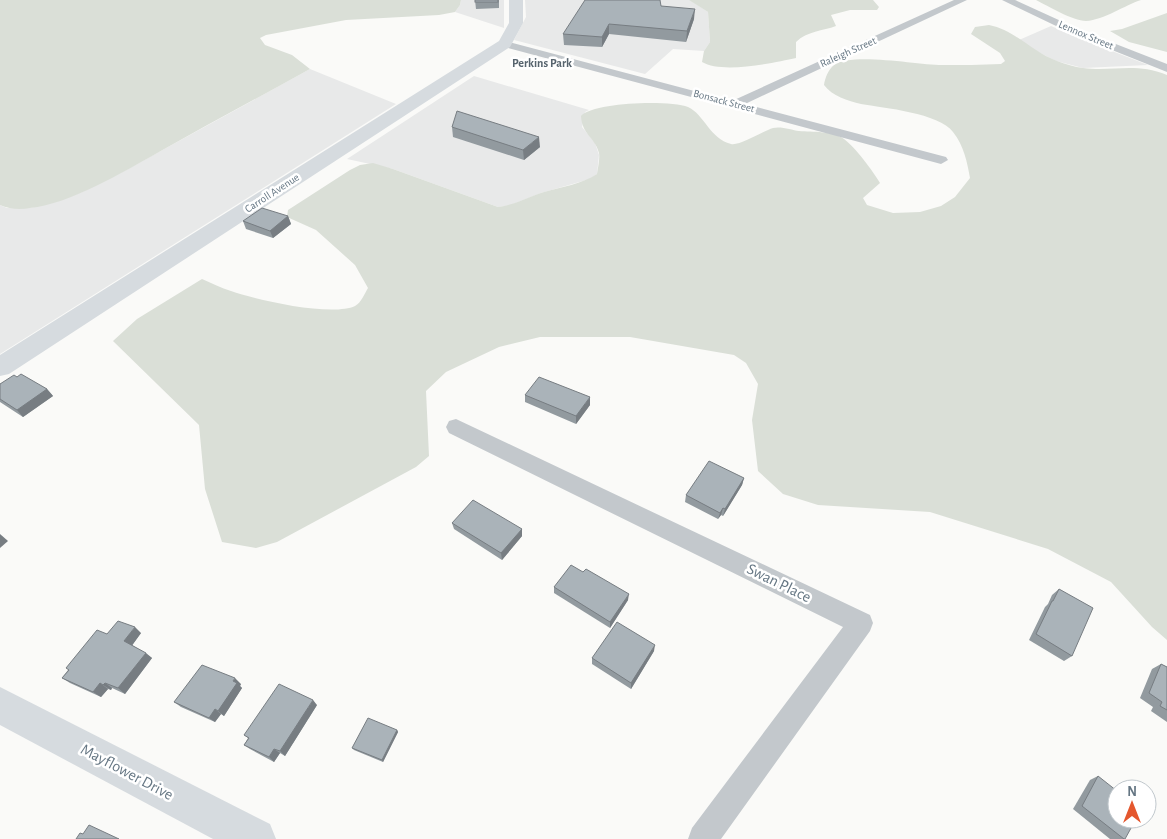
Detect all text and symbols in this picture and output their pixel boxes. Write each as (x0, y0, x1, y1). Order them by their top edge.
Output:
street label: Lennox Street (1057, 19, 1115, 52)
street label: Raleigh Street (818, 35, 878, 69)
district label: Perkins Park (512, 57, 572, 69)
street label: Bonsack Street (692, 88, 756, 115)
street label: Carroll Avenue (243, 171, 301, 215)
street label: Swan Place (744, 561, 814, 605)
street label: Mayflower Drive (78, 741, 176, 804)
north arrow (1107, 779, 1157, 829)
text: N (1127, 785, 1137, 799)

